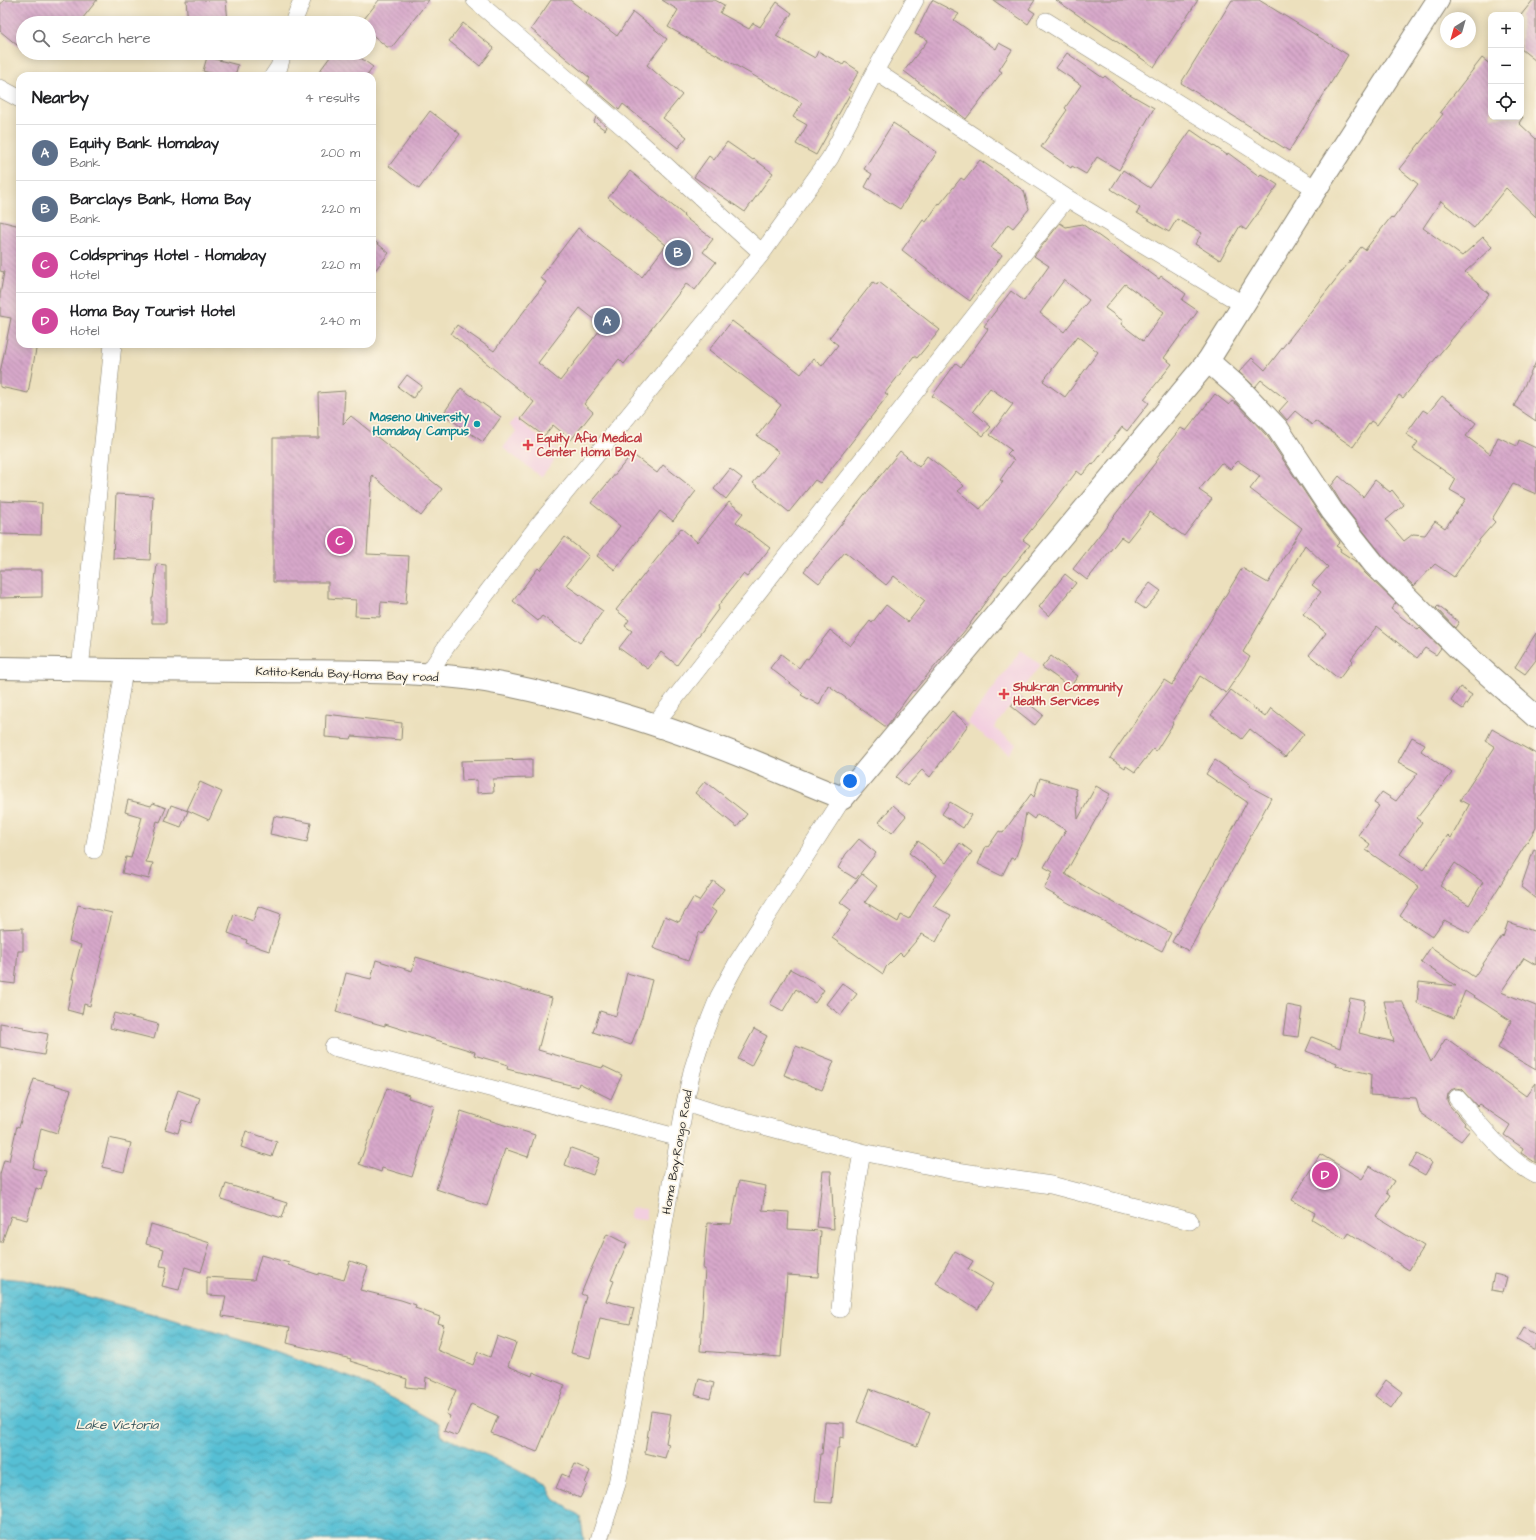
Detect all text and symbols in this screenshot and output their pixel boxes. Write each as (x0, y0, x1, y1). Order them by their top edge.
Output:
north arrow (1440, 12, 1476, 48)
map controls (1488, 12, 1524, 120)
button: + (1488, 12, 1524, 48)
search box (16, 16, 376, 60)
icon: search (30, 27, 52, 49)
text: Search here (62, 28, 151, 49)
button: − (1488, 48, 1524, 84)
button: locate (1488, 84, 1524, 120)
text: Nearby (32, 86, 89, 110)
text: 4 results (305, 89, 360, 107)
text: Equity Bank Homabay (70, 133, 219, 154)
text: A (41, 144, 49, 162)
text: 200 m (321, 144, 360, 162)
text: Bank (70, 154, 100, 172)
text: Barclays Bank, Homa Bay (70, 189, 251, 210)
text: B (40, 200, 50, 218)
text: 220 m (322, 200, 360, 218)
text: Bank (70, 210, 100, 228)
pin: B (665, 238, 691, 268)
text: Coldsprings Hotel - Homabay (70, 245, 266, 266)
text: C (40, 256, 50, 274)
text: 220 m (322, 256, 360, 274)
text: Hotel (70, 266, 100, 284)
text: Homa Bay Tourist Hotel (70, 301, 235, 322)
pin: A (594, 306, 620, 336)
text: D (41, 312, 49, 330)
text: 240 m (320, 312, 360, 330)
text: Hotel (70, 322, 100, 340)
place label: Maseno University Homabay Campus (370, 409, 469, 441)
marker: Maseno University Homabay Campus (472, 419, 482, 429)
place label: Equity Afia Medical Center Homa Bay (537, 430, 642, 462)
marker: Equity Afia Medical Center Homa Bay (522, 439, 534, 451)
pin: C (327, 526, 353, 556)
street label: Katito-Kendu Bay-Homa Bay road (255, 663, 439, 687)
place label: Shukran Community Health Services (1012, 679, 1123, 710)
marker: Shukran Community Health Services (998, 688, 1010, 700)
your location (840, 771, 860, 791)
street label: Homa Bay-Rongo Road (658, 1089, 698, 1216)
pin: D (1312, 1160, 1338, 1190)
water label: Lake Victoria (76, 1416, 160, 1434)

